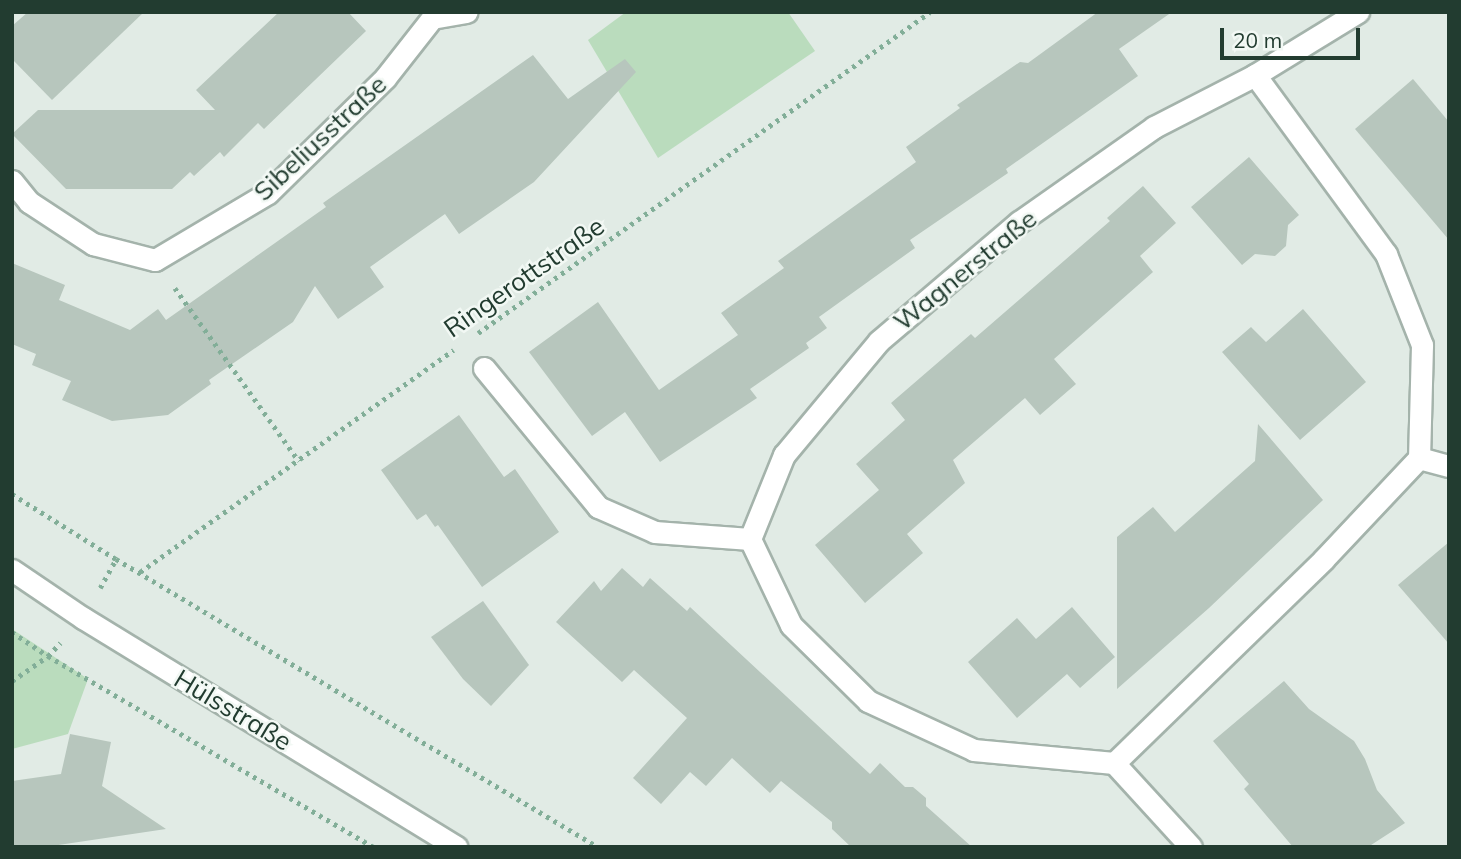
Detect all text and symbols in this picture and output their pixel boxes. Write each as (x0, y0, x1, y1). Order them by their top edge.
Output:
scale bar (1223, 14, 1363, 58)
text: 20 m (1233, 27, 1282, 53)
street label: Sibeliusstraße (247, 69, 393, 207)
street label: Wagnerstraße (887, 203, 1043, 337)
street label: Ringerottstraße (438, 210, 610, 344)
street label: Hülsstraße (169, 663, 297, 757)

